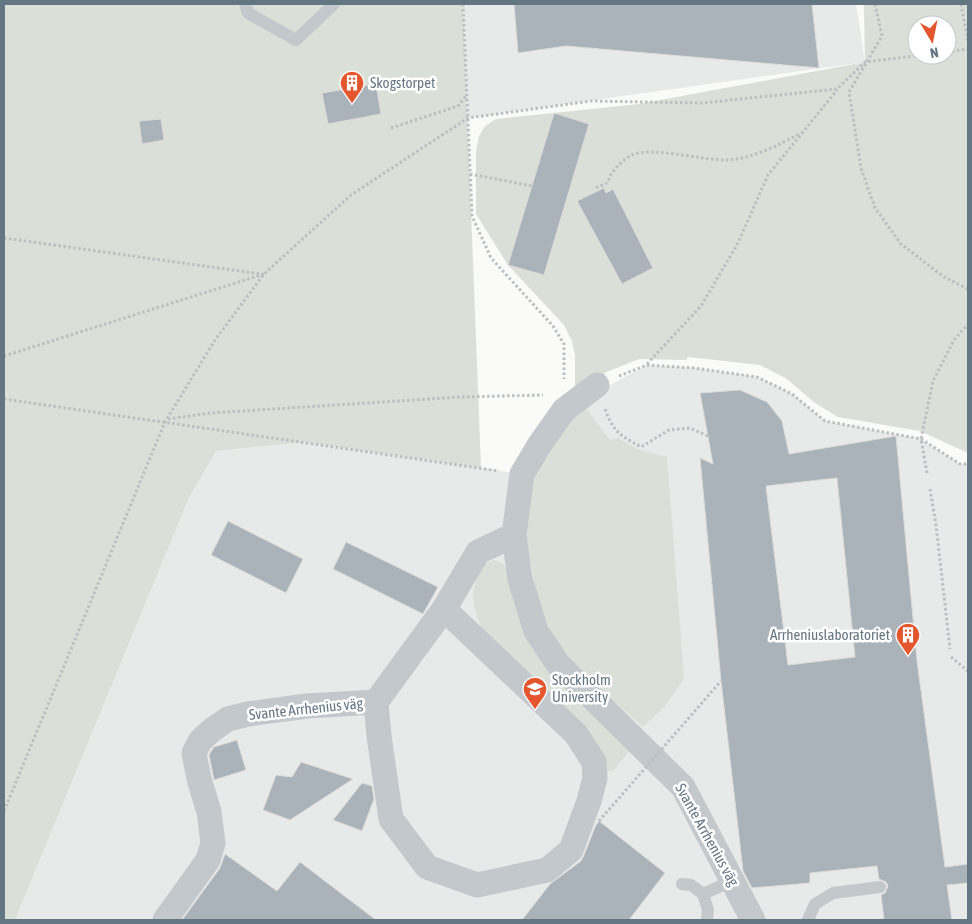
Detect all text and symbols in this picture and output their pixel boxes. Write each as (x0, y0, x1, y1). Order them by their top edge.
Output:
north arrow (907, 15, 957, 65)
text: N (929, 44, 940, 61)
building icon: Skogstorpet (339, 70, 365, 104)
place label: Skogstorpet (370, 74, 435, 91)
building icon: Arrheniuslaboratoriet (895, 622, 921, 656)
place label: Arrheniuslaboratoriet (770, 626, 890, 643)
place label: Stockholm University (552, 671, 611, 705)
school or university icon: Stockholm University (522, 676, 548, 710)
street label: Svante Arrhenius väg (248, 694, 364, 723)
street label: Svante Arrhenius väg (672, 781, 743, 889)

